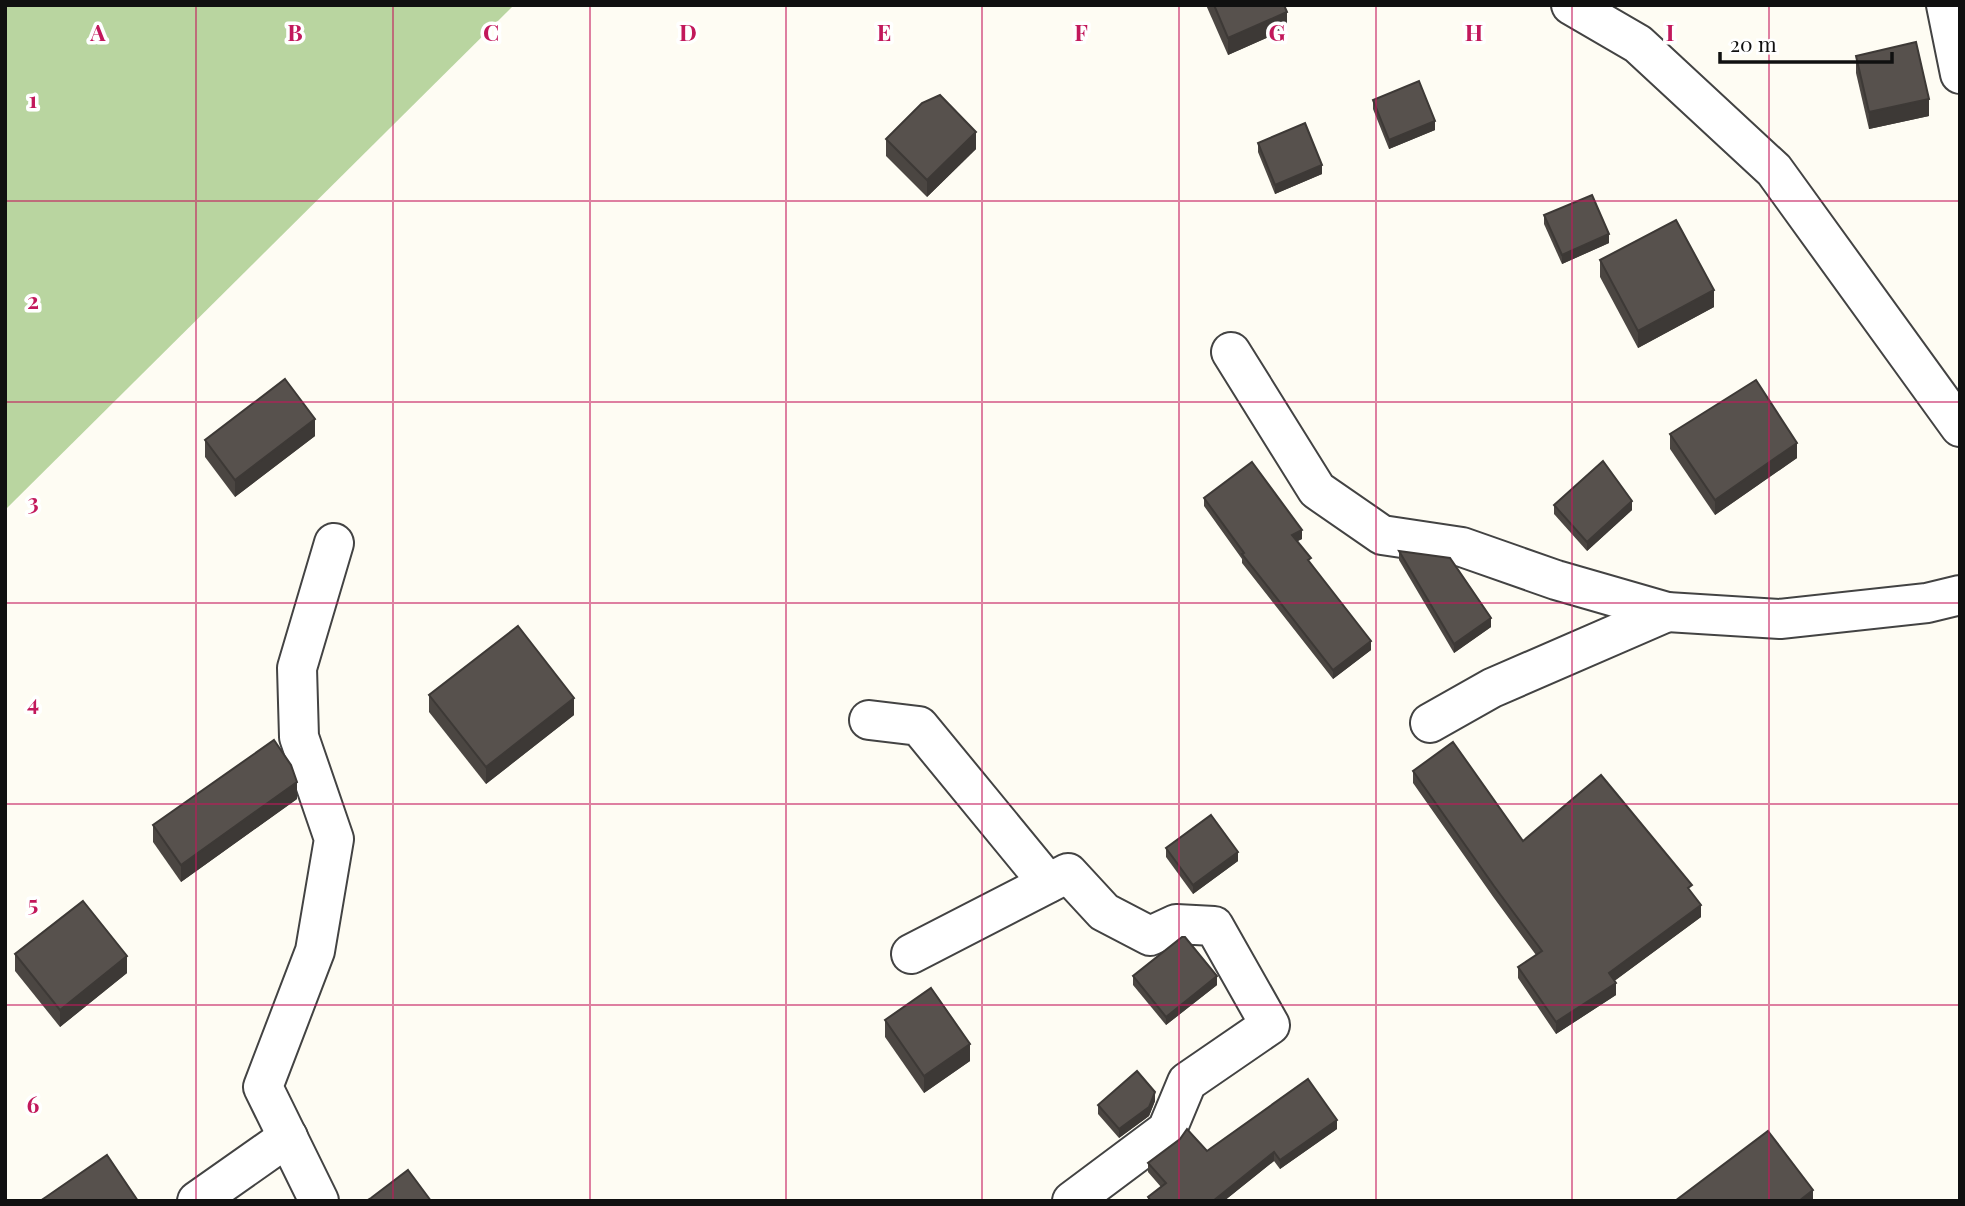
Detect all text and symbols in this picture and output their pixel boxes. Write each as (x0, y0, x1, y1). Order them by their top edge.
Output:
text: A (89, 16, 106, 47)
text: B (287, 16, 303, 47)
text: C (483, 16, 499, 47)
text: D (679, 16, 697, 47)
text: E (877, 16, 891, 47)
text: F (1074, 16, 1088, 47)
text: G (1269, 16, 1286, 47)
text: H (1465, 16, 1483, 47)
text: I (1666, 16, 1674, 47)
scale bar (1720, 21, 1892, 65)
text: 20 m (1730, 29, 1777, 57)
text: 1 (29, 83, 38, 114)
text: 2 (27, 284, 39, 315)
text: 3 (27, 485, 39, 516)
text: 4 (27, 686, 39, 717)
text: 5 (28, 887, 38, 918)
text: 6 (27, 1088, 40, 1119)

